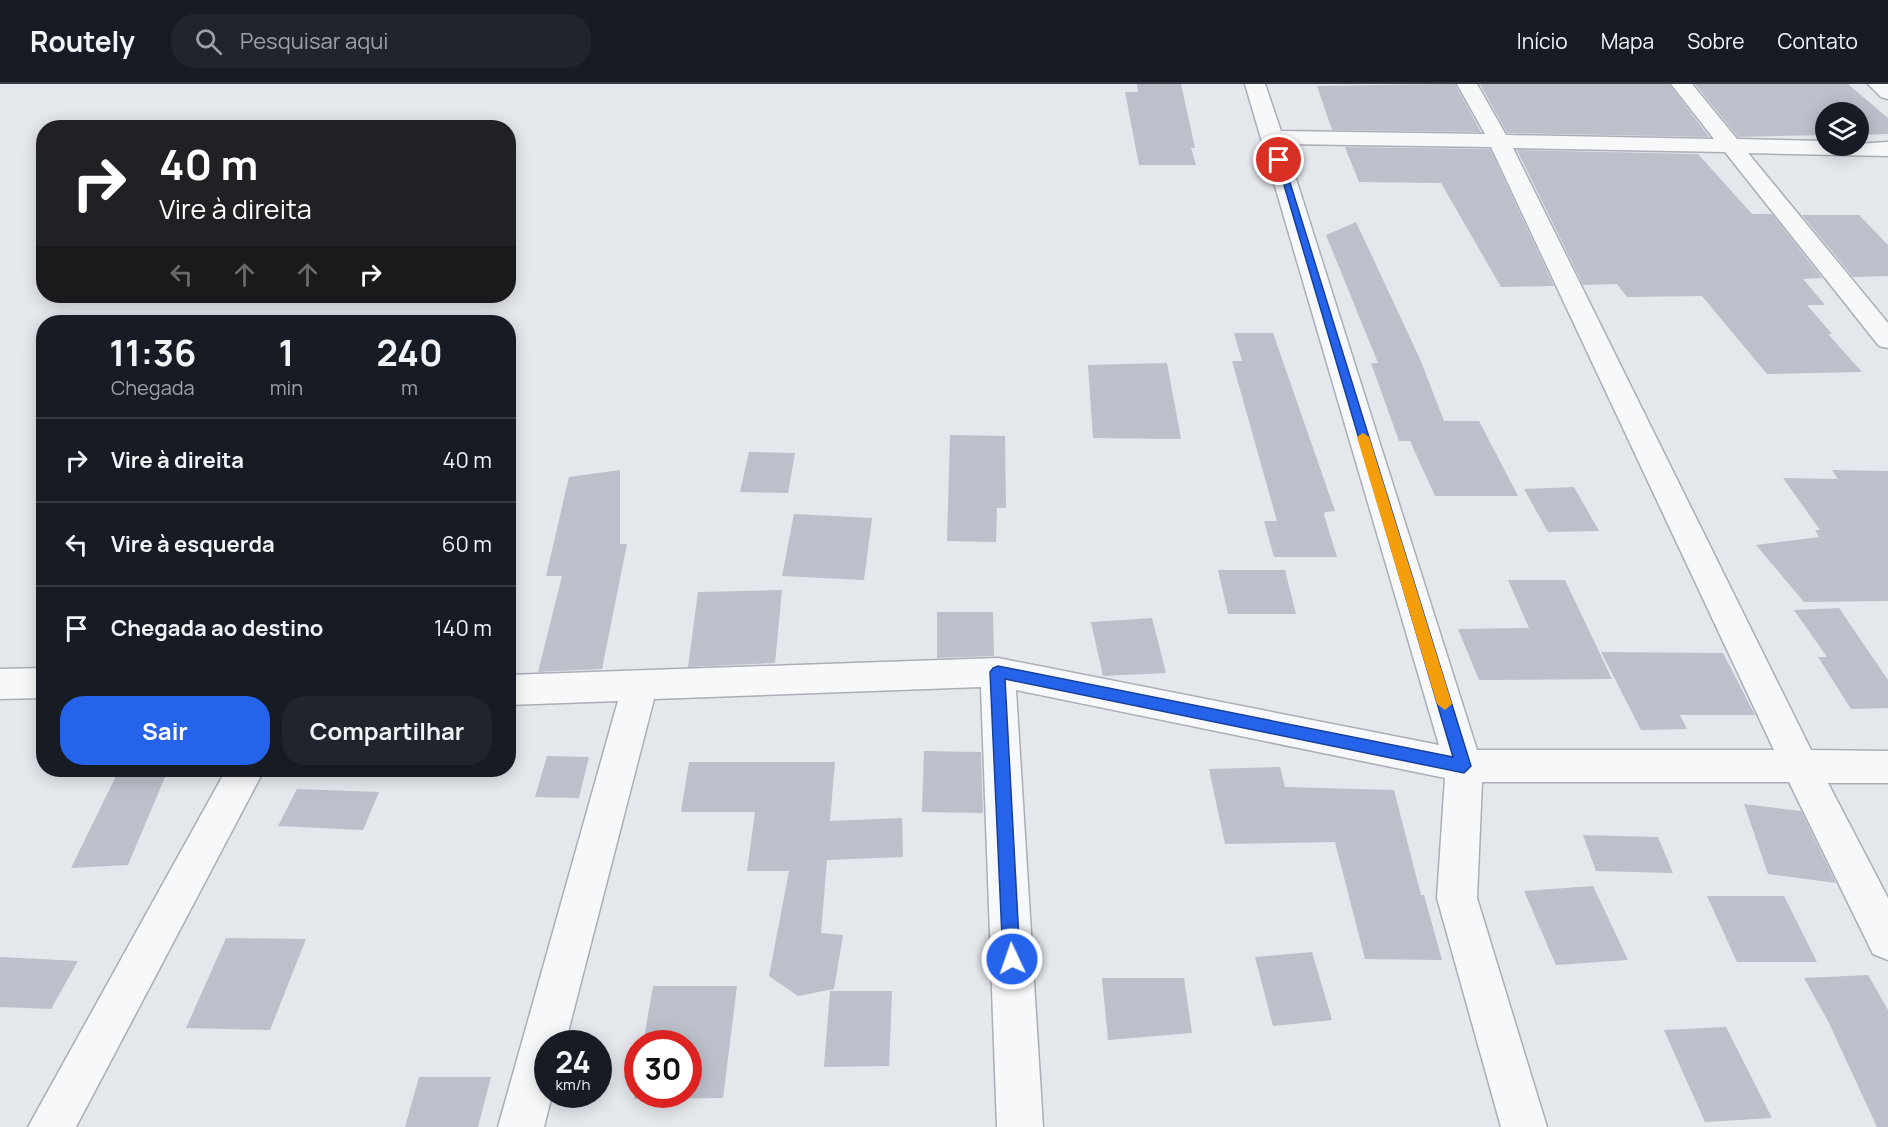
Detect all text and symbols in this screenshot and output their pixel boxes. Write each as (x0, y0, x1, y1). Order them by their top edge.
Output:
search box (171, 14, 591, 68)
text: Routely (30, 22, 135, 60)
icon: search (192, 25, 225, 58)
text: Pesquisar aqui (240, 26, 388, 56)
text: Início (1517, 27, 1568, 55)
text: Mapa (1601, 27, 1654, 55)
text: Sobre (1687, 27, 1745, 55)
text: Contato (1778, 27, 1858, 55)
map controls (1815, 102, 1869, 156)
button: layers (1815, 102, 1869, 156)
pin (1253, 134, 1304, 185)
text: 40 m (159, 135, 258, 193)
icon: arrive (1262, 143, 1295, 176)
icon: right (60, 144, 138, 222)
text: Vire à direita (159, 190, 312, 227)
icon: left (165, 258, 198, 291)
icon: ahead (228, 258, 261, 291)
icon: ahead (291, 258, 324, 291)
icon: right (354, 258, 387, 291)
text: 11:36 (109, 328, 196, 377)
text: 1 (279, 328, 294, 377)
text: 240 (376, 328, 443, 377)
text: Chegada (111, 374, 195, 401)
text: min (270, 374, 303, 401)
text: m (401, 374, 418, 401)
icon: right (60, 444, 93, 477)
text: Vire à direita (111, 445, 244, 475)
text: 40 m (443, 445, 492, 475)
icon: left (60, 528, 93, 561)
text: Vire à esquerda (111, 529, 275, 559)
text: 60 m (442, 529, 492, 559)
icon: arrive (60, 612, 93, 645)
text: Chegada ao destino (111, 613, 323, 643)
text: 140 m (434, 613, 492, 643)
button: Sair (60, 696, 270, 765)
button: Compartilhar (282, 696, 492, 765)
position arrow (980, 927, 1044, 991)
speed limit sign: 30 (624, 1030, 702, 1108)
text: 24 (555, 1041, 591, 1082)
text: km/h (556, 1074, 590, 1095)

